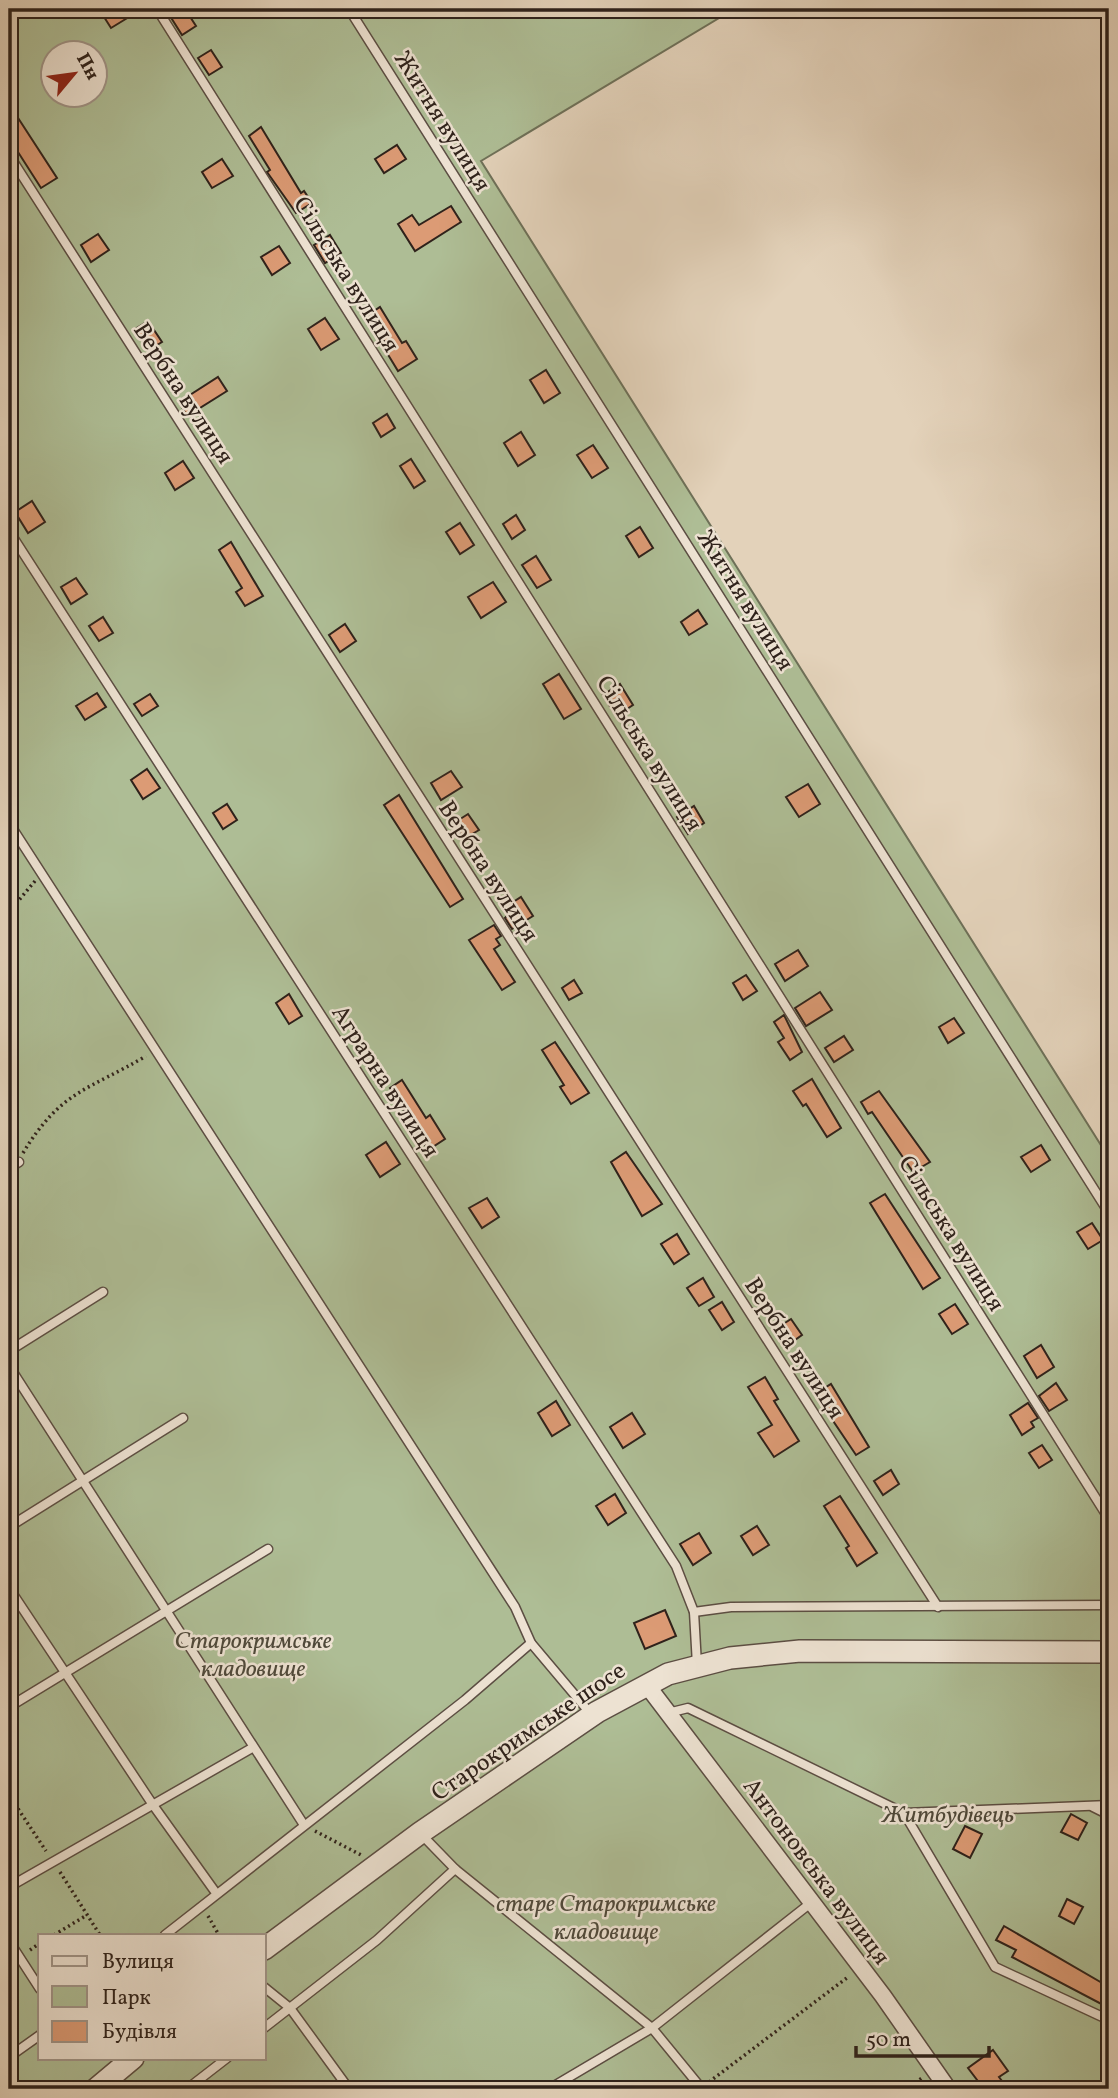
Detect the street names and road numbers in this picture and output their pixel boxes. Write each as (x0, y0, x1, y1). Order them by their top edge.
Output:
street label: Житня вулиця (384, 45, 498, 199)
street label: Сільська вулиця (284, 191, 407, 360)
street label: Вербна вулиця (124, 317, 241, 472)
street label: Житня вулиця (687, 524, 801, 678)
street label: Сільська вулиця (587, 670, 710, 839)
street label: Вербна вулиця (429, 795, 546, 950)
street label: Аграрна вулиця (322, 999, 447, 1165)
street label: Сільська вулиця (889, 1150, 1012, 1319)
street label: Вербна вулиця (735, 1272, 852, 1427)
street label: Старокримське шосе (425, 1655, 633, 1810)
street label: Антоновська вулиця (734, 1772, 897, 1973)

